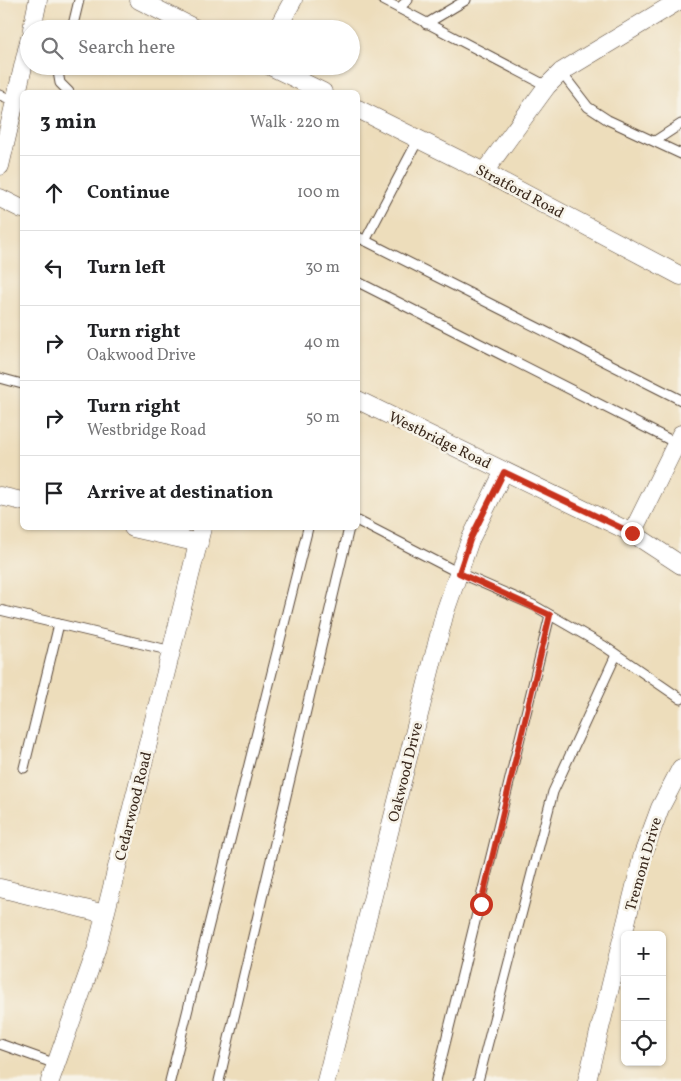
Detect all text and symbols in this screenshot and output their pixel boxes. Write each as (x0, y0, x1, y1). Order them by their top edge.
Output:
search box (20, 20, 360, 75)
icon: search (38, 34, 66, 62)
text: Search here (78, 35, 175, 61)
text: 3 min (40, 108, 96, 137)
text: Walk · 220 m (250, 112, 340, 134)
street label: Stratford Road (472, 160, 567, 224)
icon: ahead (40, 179, 68, 207)
text: Continue (87, 180, 170, 206)
text: 100 m (297, 182, 340, 204)
icon: left (40, 254, 68, 282)
text: Turn left (87, 255, 166, 281)
text: 30 m (305, 257, 340, 279)
text: Turn right (87, 319, 180, 345)
icon: right (40, 329, 68, 357)
text: 40 m (304, 332, 340, 354)
text: Oakwood Drive (87, 345, 196, 367)
text: Turn right (87, 394, 180, 420)
icon: right (40, 404, 68, 432)
text: 50 m (306, 407, 340, 429)
street label: Westbridge Road (385, 407, 494, 475)
text: Westbridge Road (87, 420, 206, 442)
icon: arrive (40, 479, 68, 507)
text: Arrive at destination (87, 480, 273, 506)
route end (621, 522, 644, 545)
street label: Oakwood Drive (384, 720, 429, 824)
street label: Cedarwood Road (111, 750, 158, 863)
street label: Tremont Drive (621, 815, 668, 914)
route start (470, 893, 493, 916)
map controls (621, 931, 666, 1066)
button: + (621, 931, 666, 976)
button: − (621, 976, 666, 1021)
button: locate (621, 1021, 666, 1066)

